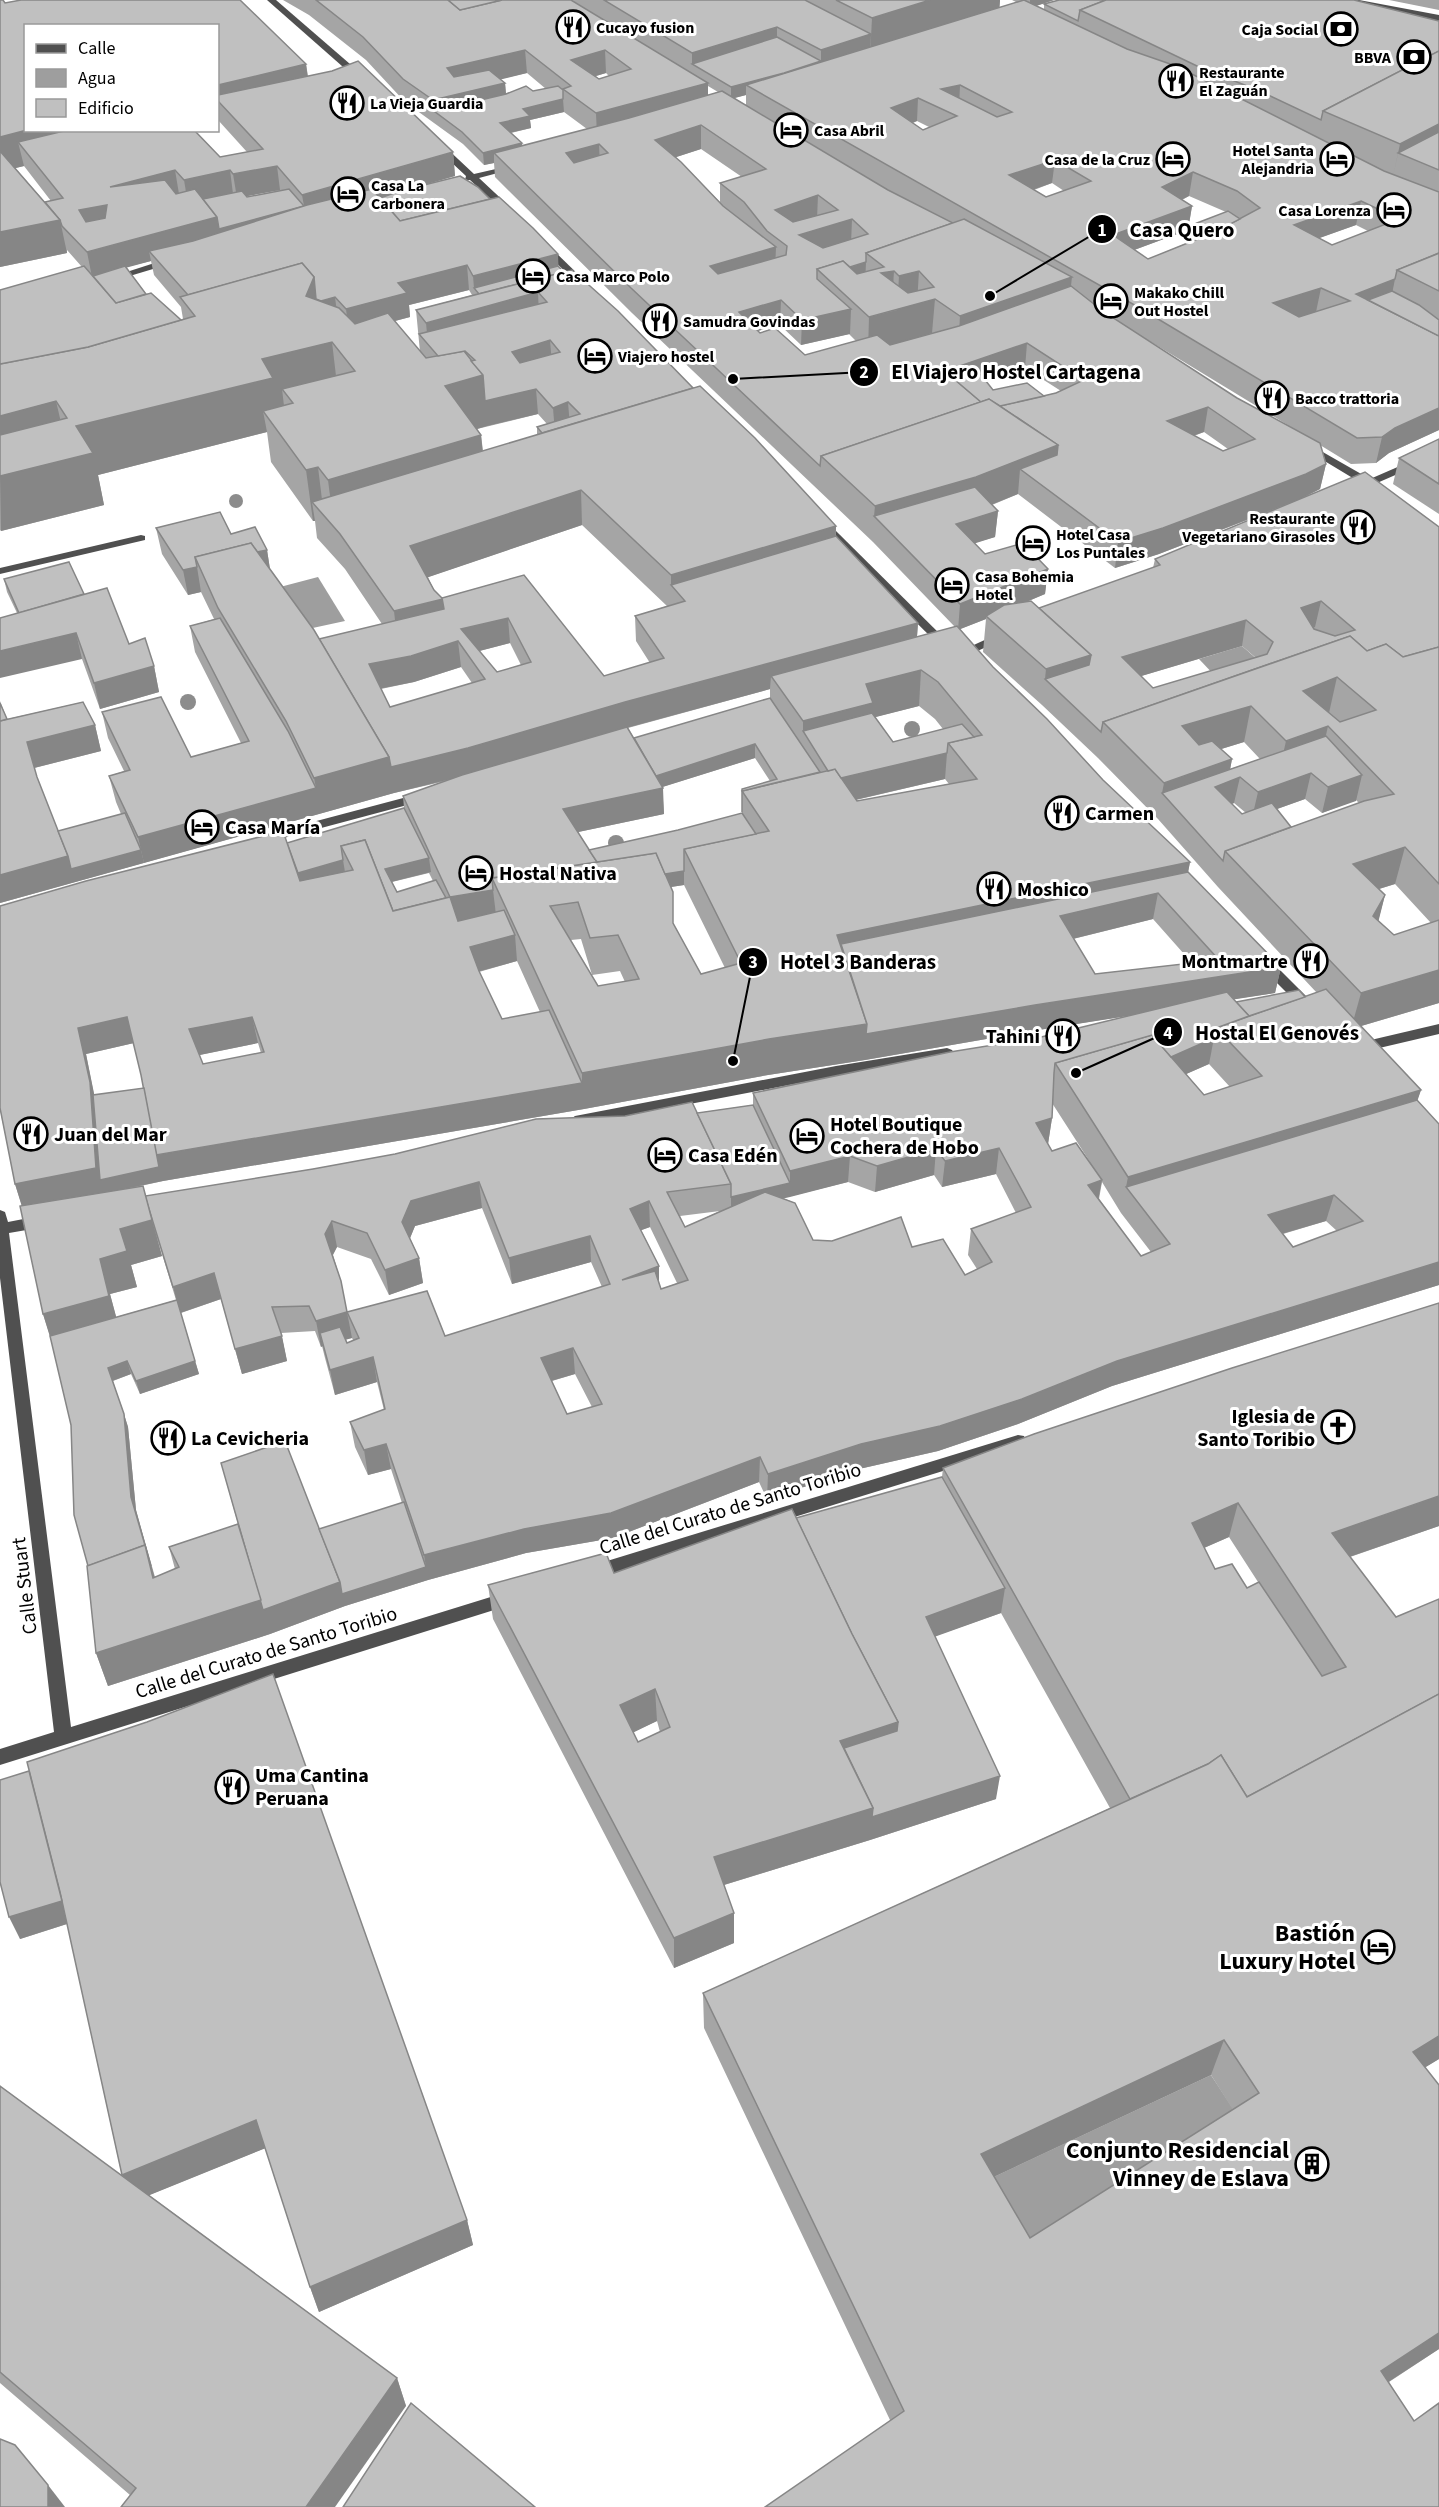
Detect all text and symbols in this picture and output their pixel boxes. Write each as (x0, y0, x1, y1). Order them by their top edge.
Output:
restaurant icon: Cucayo fusion (555, 9, 591, 45)
bank icon: Caja Social (1323, 11, 1359, 47)
place label: Cucayo fusion (596, 17, 694, 39)
place label: Caja Social (1241, 19, 1318, 41)
legend (24, 24, 219, 132)
text: Calle (78, 36, 116, 61)
bank icon: BBVA (1396, 39, 1432, 75)
place label: BBVA (1354, 47, 1392, 69)
place label: Restaurante El Zaguán (1199, 62, 1285, 102)
restaurant icon: Restaurante El Zaguán (1158, 63, 1194, 99)
text: Agua (78, 66, 116, 91)
restaurant icon: La Vieja Guardia (329, 85, 365, 121)
place label: La Vieja Guardia (370, 93, 484, 115)
text: Edificio (78, 96, 134, 121)
hotel icon: Casa Abril (773, 112, 809, 148)
place label: Casa Abril (814, 120, 885, 142)
place label: Hotel Santa Alejandria (1232, 140, 1314, 180)
hotel icon: Casa de la Cruz (1155, 141, 1191, 177)
hotel icon: Hotel Santa Alejandria (1319, 141, 1355, 177)
place label: Casa de la Cruz (1045, 149, 1150, 171)
place label: Casa La Carbonera (371, 175, 445, 215)
hotel icon: Casa La Carbonera (330, 176, 366, 212)
hotel icon: Casa Lorenza (1376, 192, 1412, 228)
place label: Casa Lorenza (1278, 200, 1371, 222)
callout: Casa Quero (1087, 210, 1246, 249)
text: Casa Quero (1130, 215, 1234, 245)
text: 1 (1097, 218, 1107, 243)
hotel icon: Casa Marco Polo (515, 258, 551, 294)
place label: Casa Marco Polo (556, 266, 670, 288)
place label: Makako Chill Out Hostel (1134, 282, 1225, 322)
hotel icon: Makako Chill Out Hostel (1093, 283, 1129, 319)
restaurant icon: Samudra Govindas (642, 303, 678, 339)
place label: Samudra Govindas (683, 311, 815, 333)
hotel icon: Viajero hostel (577, 338, 613, 374)
place label: Viajero hostel (617, 346, 715, 368)
callout: El Viajero Hostel Cartagena (849, 353, 1153, 392)
text: El Viajero Hostel Cartagena (891, 357, 1141, 387)
text: 2 (859, 360, 869, 385)
restaurant icon: Bacco trattoria (1254, 380, 1290, 416)
place label: Bacco trattoria (1295, 388, 1399, 410)
place label: Restaurante Vegetariano Girasoles (1181, 508, 1335, 548)
restaurant icon: Restaurante Vegetariano Girasoles (1340, 509, 1376, 545)
place label: Hotel Casa Los Puntales (1056, 524, 1145, 564)
hotel icon: Hotel Casa Los Puntales (1015, 525, 1051, 561)
place label: Casa Bohemia Hotel (975, 566, 1074, 606)
hotel icon: Casa Bohemia Hotel (934, 567, 970, 603)
restaurant icon: Carmen (1044, 795, 1080, 831)
place label: Carmen (1085, 800, 1154, 828)
hotel icon: Casa María (184, 809, 220, 845)
place label: Casa María (225, 814, 320, 842)
hotel icon: Hostal Nativa (458, 855, 494, 891)
place label: Hostal Nativa (499, 860, 617, 888)
restaurant icon: Moshico (976, 871, 1012, 907)
place label: Moshico (1017, 876, 1089, 904)
callout: Hotel 3 Banderas (738, 942, 948, 981)
restaurant icon: Montmartre (1293, 943, 1329, 979)
text: Hotel 3 Banderas (780, 947, 936, 977)
place label: Montmartre (1181, 948, 1288, 976)
text: 3 (748, 950, 758, 975)
callout: Hostal El Genovés (1153, 1013, 1370, 1052)
restaurant icon: Tahini (1045, 1018, 1081, 1054)
text: Hostal El Genovés (1195, 1018, 1359, 1048)
text: 4 (1163, 1021, 1173, 1046)
place label: Tahini (986, 1023, 1040, 1051)
place label: Hotel Boutique Cochera de Hobo (830, 1111, 979, 1162)
restaurant icon: Juan del Mar (13, 1116, 49, 1152)
hotel icon: Hotel Boutique Cochera de Hobo (789, 1118, 825, 1154)
place label: Juan del Mar (54, 1121, 167, 1149)
hotel icon: Casa Edén (647, 1137, 683, 1173)
place label: Casa Edén (688, 1142, 778, 1170)
place label: Iglesia de Santo Toribio (1197, 1403, 1315, 1454)
church icon: Iglesia de Santo Toribio (1320, 1409, 1356, 1445)
restaurant icon: La Cevicheria (150, 1420, 186, 1456)
place label: La Cevicheria (191, 1425, 309, 1453)
street label: Calle del Curato de Santo Toribio (596, 1456, 865, 1562)
street label: Calle Stuart (5, 1536, 45, 1636)
street label: Calle del Curato de Santo Toribio (132, 1600, 401, 1706)
place label: Uma Cantina Peruana (255, 1762, 369, 1813)
restaurant icon: Uma Cantina Peruana (214, 1769, 250, 1805)
place label: Bastión Luxury Hotel (1219, 1916, 1355, 1979)
hotel icon: Bastión Luxury Hotel (1360, 1929, 1396, 1965)
place label: Conjunto Residencial Vinney de Eslava (1066, 2133, 1289, 2196)
building icon: Conjunto Residencial Vinney de Eslava (1294, 2146, 1330, 2182)

